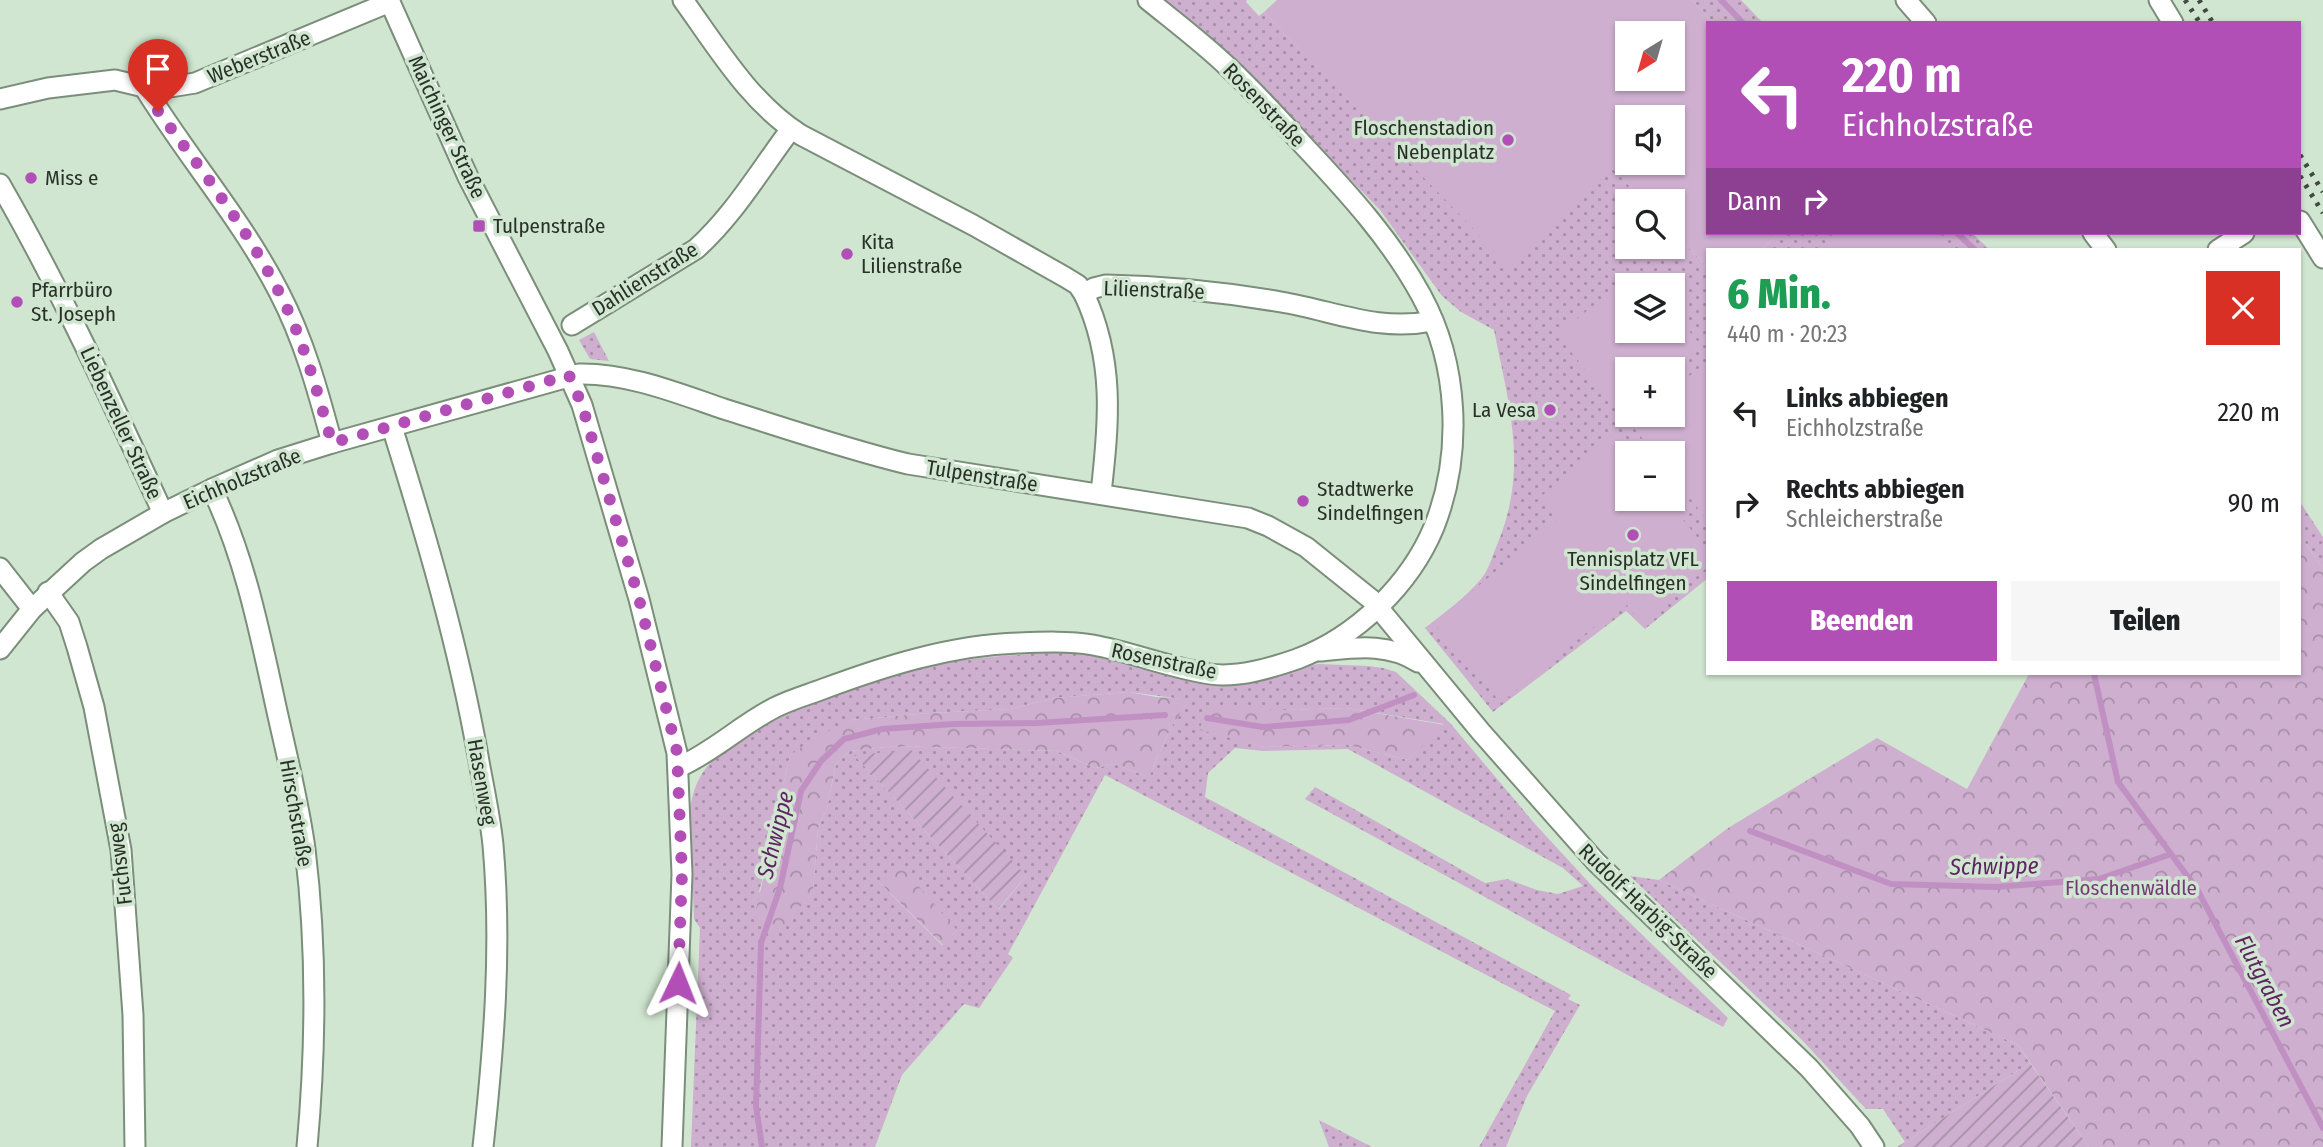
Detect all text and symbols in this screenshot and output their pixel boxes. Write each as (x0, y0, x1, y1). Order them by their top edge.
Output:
north arrow (1615, 21, 1685, 91)
map controls (1615, 21, 1685, 511)
street label: Weberstraße (204, 25, 314, 89)
pin (128, 39, 188, 111)
text: 220 m (1842, 46, 1962, 105)
icon: left (1727, 49, 1818, 140)
icon: arrive (139, 50, 177, 88)
street label: Maichinger Straße (402, 51, 492, 203)
street label: Rosenstraße (1217, 57, 1311, 153)
button: sound (1615, 105, 1685, 175)
text: Eichholzstraße (1842, 106, 2034, 144)
place label: Floschenstadion Nebenplatz (1353, 115, 1494, 165)
marker: Floschenstadion Nebenplatz (1500, 132, 1516, 148)
place label: Miss e (45, 165, 98, 191)
marker: Miss e (23, 170, 39, 186)
icon: right (1796, 182, 1834, 220)
text: Dann (1727, 186, 1782, 217)
button: search (1615, 189, 1685, 259)
place label: Tulpenstraße (493, 213, 605, 239)
marker: Tulpenstraße (471, 218, 487, 234)
place label: Kita Lilienstraße (861, 229, 962, 279)
street label: Dahlienstraße (587, 236, 703, 322)
marker: Kita Lilienstraße (839, 246, 855, 262)
text: 6 Min. (1727, 269, 1831, 319)
button: close (2206, 271, 2280, 345)
button: layers (1615, 273, 1685, 343)
street label: Lilienstraße (1103, 275, 1205, 305)
place label: Pfarrbüro St. Joseph (31, 277, 116, 327)
marker: Pfarrbüro St. Joseph (9, 294, 25, 310)
text: 440 m · 20:23 (1727, 320, 1848, 348)
street label: Liebenzeller Straße (74, 342, 168, 504)
button: + (1615, 357, 1685, 427)
text: Links abbiegen (1786, 383, 1949, 414)
icon: left (1727, 394, 1765, 432)
place label: La Vesa (1472, 397, 1536, 423)
text: 220 m (2217, 397, 2280, 428)
marker: La Vesa (1542, 402, 1558, 418)
text: Eichholzstraße (1786, 414, 1924, 442)
button: − (1615, 441, 1685, 511)
street label: Eichholzstraße (179, 442, 305, 516)
street label: Tulpenstraße (924, 454, 1040, 498)
text: Rechts abbiegen (1786, 474, 1965, 505)
place label: Stadtwerke Sindelfingen (1317, 476, 1424, 526)
icon: right (1727, 485, 1765, 523)
text: 90 m (2228, 488, 2280, 519)
marker: Stadtwerke Sindelfingen (1295, 493, 1311, 509)
text: Schleicherstraße (1786, 505, 1943, 533)
marker: Tennisplatz VFL Sindelfingen (1625, 527, 1641, 543)
place label: Tennisplatz VFL Sindelfingen (1567, 546, 1699, 596)
button: Beenden (1727, 581, 1997, 661)
button: Teilen (2011, 581, 2280, 661)
street label: Rosenstraße (1109, 637, 1219, 685)
street label: Hasenweg (462, 737, 502, 827)
street label: Hirschstraße (274, 757, 318, 869)
water label: Schwippe (750, 788, 799, 883)
street label: Fuchsweg (102, 821, 138, 906)
street label: Rudolf-Harbig-Straße (1573, 838, 1723, 984)
water label: Schwippe (1948, 851, 2039, 881)
park label: Floschenwäldle (2065, 875, 2197, 901)
water label: Flutgraben (2229, 930, 2301, 1032)
position arrow (641, 946, 715, 1020)

